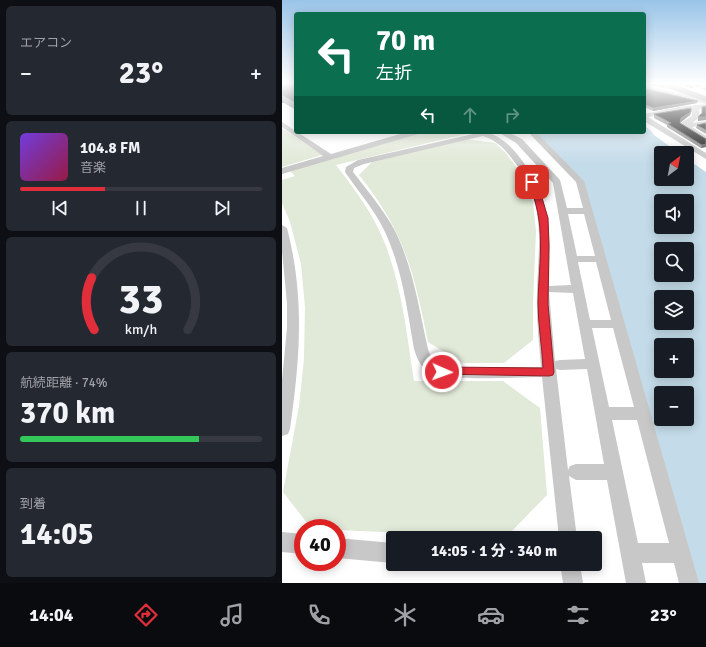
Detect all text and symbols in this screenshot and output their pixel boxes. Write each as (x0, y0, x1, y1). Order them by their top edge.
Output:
text: 70 m (376, 24, 435, 58)
icon: left (310, 28, 362, 80)
text: エアコン (20, 35, 72, 51)
text: 23° (119, 55, 163, 92)
text: − (20, 60, 32, 87)
text: + (250, 60, 262, 87)
text: 左折 (376, 62, 412, 84)
icon: left (417, 104, 439, 126)
icon: ahead (459, 104, 481, 126)
icon: right (501, 104, 523, 126)
text: 104.8 FM (80, 139, 141, 157)
north arrow (654, 146, 694, 186)
map controls (654, 146, 694, 426)
text: 音楽 (80, 160, 106, 176)
pin (515, 165, 549, 199)
icon: arrive (521, 171, 543, 193)
button: sound (654, 194, 694, 234)
icon: previous (49, 197, 71, 219)
icon: pause (130, 197, 152, 219)
icon: next (211, 197, 233, 219)
button: search (654, 242, 694, 282)
text: 33 (119, 273, 163, 324)
button: layers (654, 290, 694, 330)
text: km/h (125, 320, 157, 337)
button: + (654, 338, 694, 378)
position arrow (421, 351, 463, 393)
text: 航続距離 · 74% (20, 375, 108, 391)
button: − (654, 386, 694, 426)
text: 370 km (20, 395, 115, 432)
text: 到着 (20, 496, 46, 512)
text: 14:05 (20, 516, 94, 553)
speed limit sign: 40 (294, 519, 346, 571)
text: 14:05 · 1 分 · 340 m (431, 542, 557, 560)
icon: directions (132, 601, 160, 629)
icon: music (218, 601, 246, 629)
icon: phone (305, 601, 333, 629)
icon: climate (391, 601, 419, 629)
icon: car (477, 601, 505, 629)
icon: filters (564, 601, 592, 629)
text: 14:04 (29, 604, 73, 626)
text: 23° (650, 604, 677, 626)

